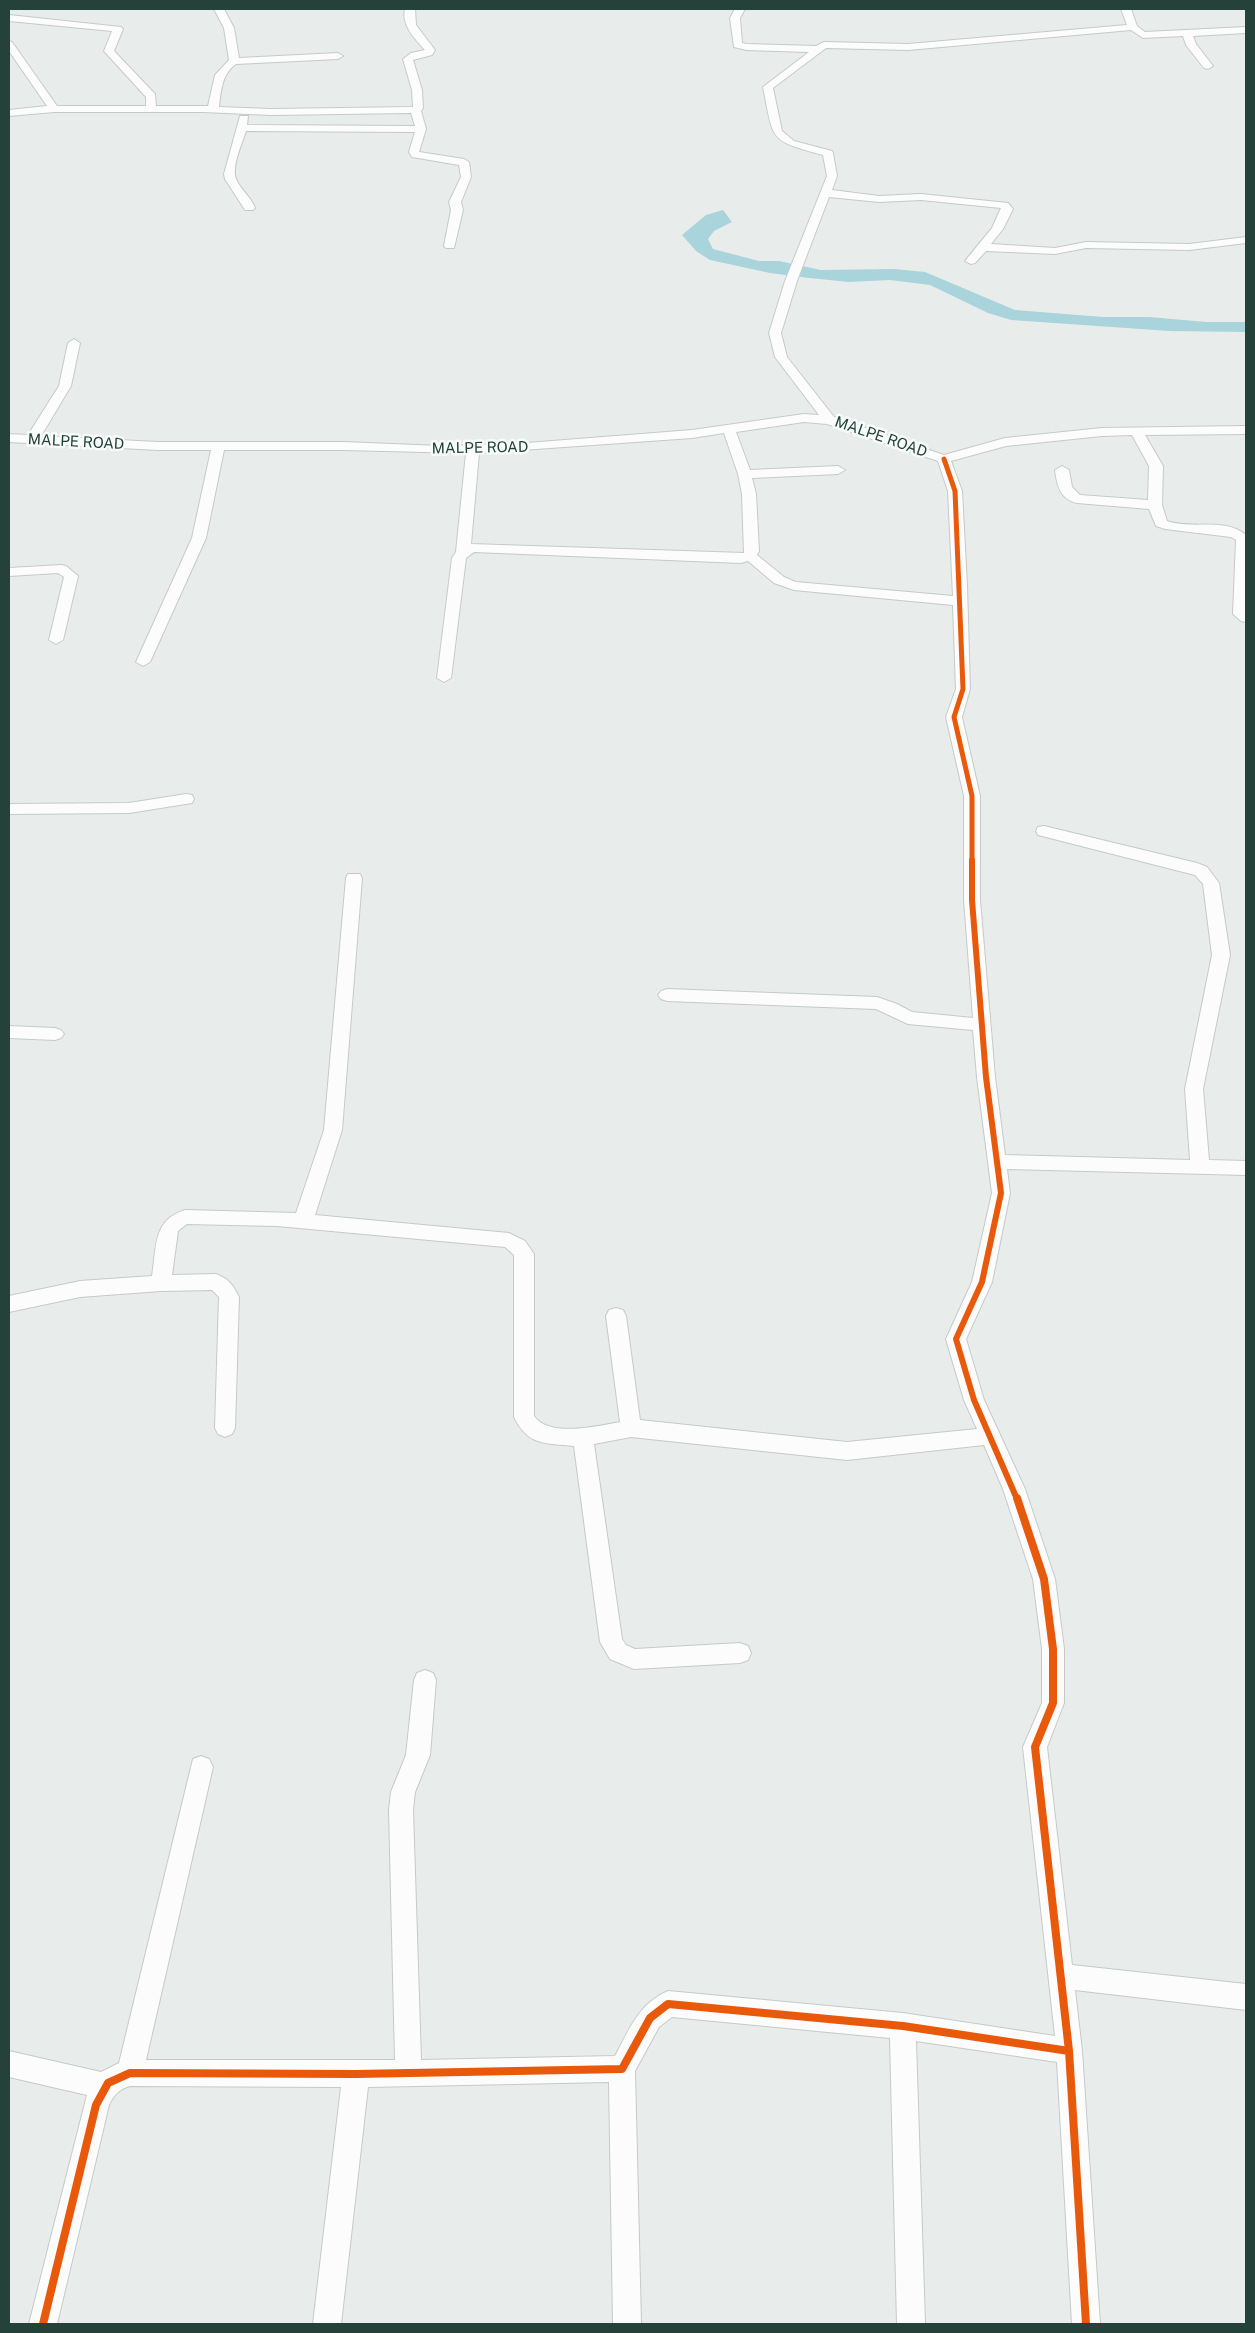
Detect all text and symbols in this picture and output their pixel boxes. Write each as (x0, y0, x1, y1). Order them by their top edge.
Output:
street label: MALPE ROAD (832, 413, 930, 461)
street label: MALPE ROAD (27, 430, 125, 454)
street label: MALPE ROAD (432, 438, 528, 458)

